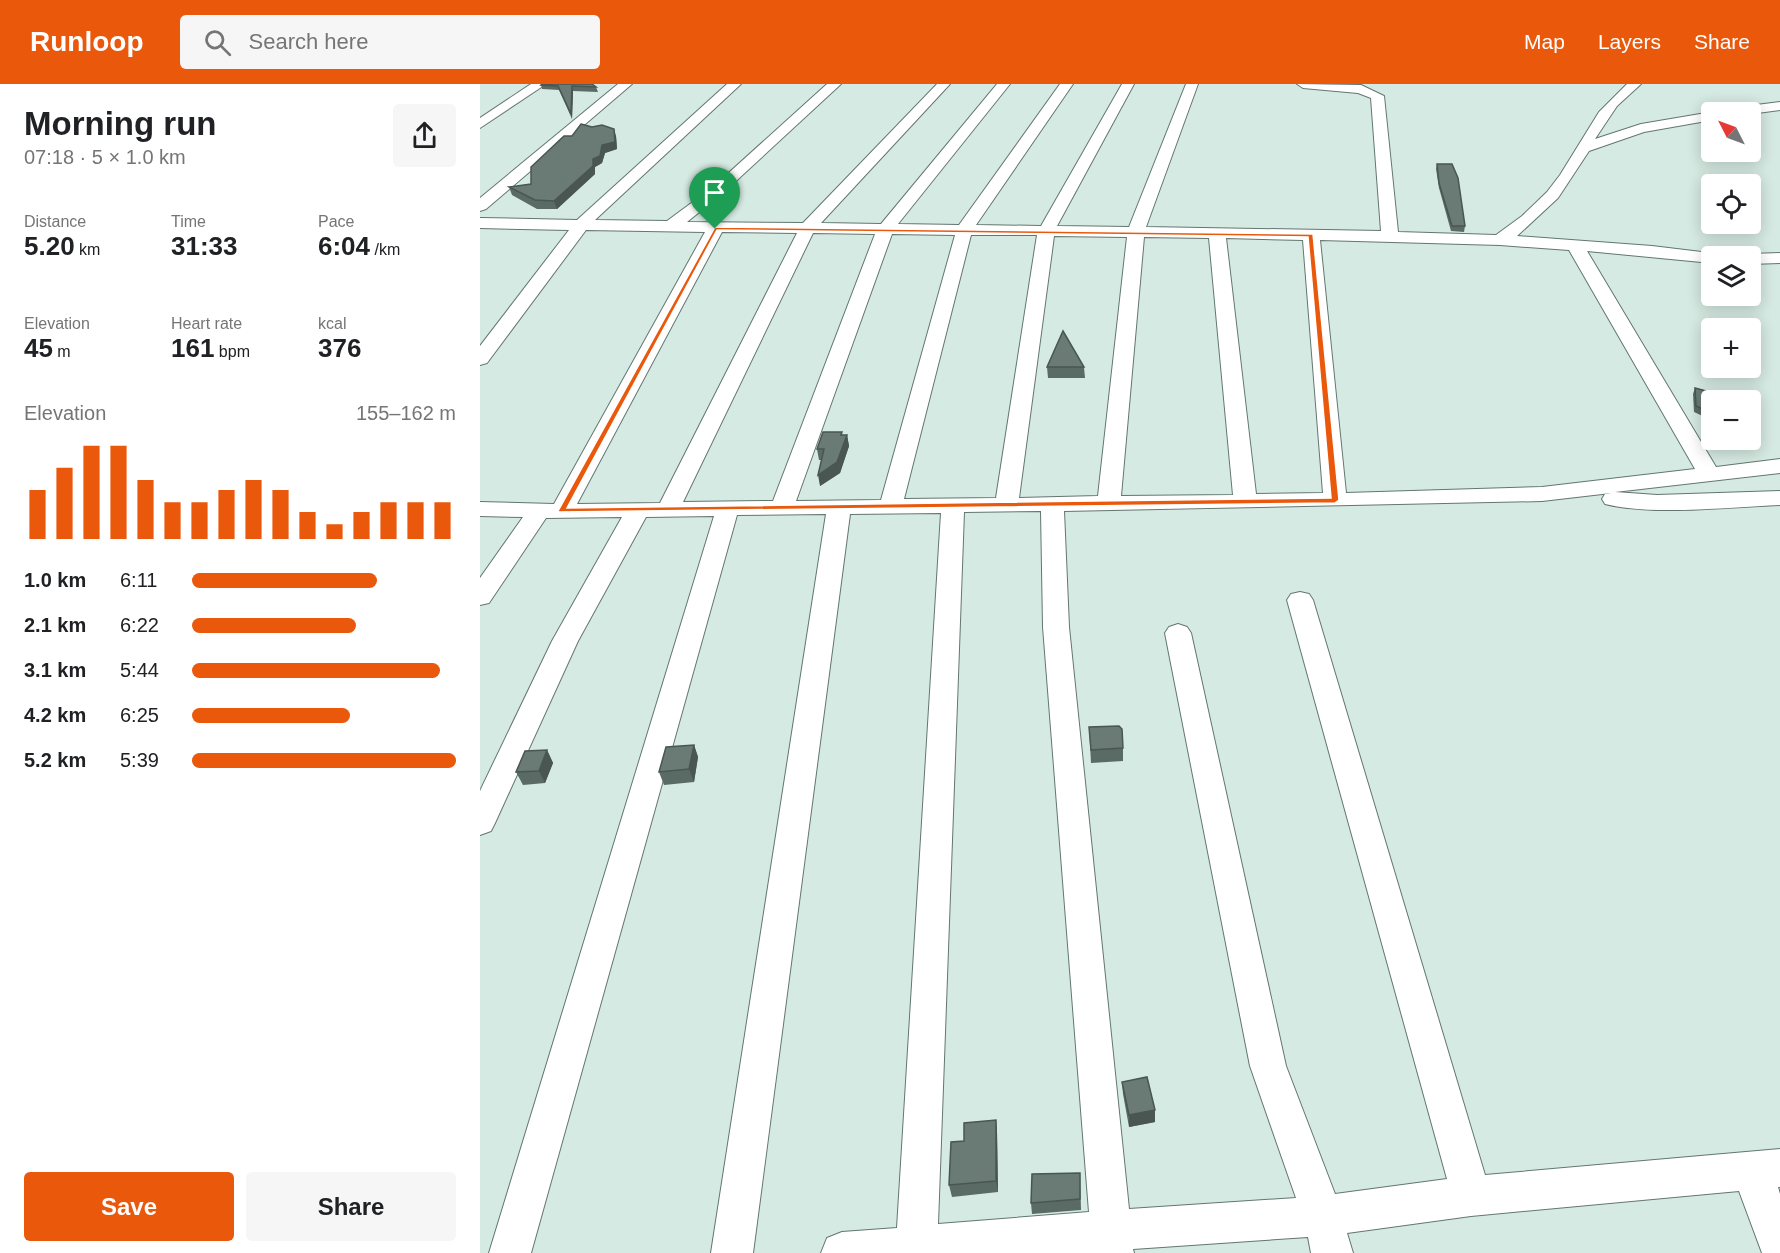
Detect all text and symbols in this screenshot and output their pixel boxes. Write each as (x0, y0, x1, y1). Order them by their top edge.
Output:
search box (180, 15, 600, 69)
text: Runloop (30, 26, 144, 57)
icon: search (201, 26, 234, 59)
text: Search here (249, 29, 368, 54)
text: Map (1524, 30, 1565, 53)
text: Layers (1598, 30, 1661, 53)
text: Share (1694, 30, 1750, 53)
north arrow (1701, 102, 1761, 162)
map controls (1701, 102, 1761, 450)
button: share (393, 104, 456, 167)
text: Morning run (24, 105, 216, 142)
text: 07:18 · 5 × 1.0 km (24, 146, 186, 168)
pin (689, 167, 740, 229)
button: locate (1701, 174, 1761, 234)
icon: arrive (698, 176, 731, 209)
text: Distance (24, 213, 86, 230)
text: Time (171, 213, 206, 230)
text: Pace (318, 213, 354, 230)
text: 5.20 (24, 231, 75, 261)
text: 31:33 (171, 231, 238, 261)
text: 6:04 (318, 231, 370, 261)
text: km (75, 241, 100, 258)
text: /km (370, 241, 400, 258)
button: layers (1701, 246, 1761, 306)
text: Elevation (24, 315, 90, 332)
text: Heart rate (171, 315, 242, 332)
text: kcal (318, 315, 346, 332)
button: + (1701, 318, 1761, 378)
text: 45 (24, 333, 53, 363)
text: 161 (171, 333, 214, 363)
text: 376 (318, 333, 361, 363)
text: m (53, 343, 71, 360)
text: bpm (214, 343, 250, 360)
button: − (1701, 390, 1761, 450)
text: Elevation (24, 402, 106, 424)
text: 155–162 m (356, 402, 456, 424)
text: 1.0 km (24, 569, 86, 591)
text: 6:11 (120, 569, 157, 591)
text: 2.1 km (24, 614, 86, 636)
text: 6:22 (120, 614, 159, 636)
text: 3.1 km (24, 659, 86, 681)
text: 5:44 (120, 659, 159, 681)
text: 4.2 km (24, 704, 86, 726)
text: 6:25 (120, 704, 159, 726)
text: 5.2 km (24, 749, 86, 771)
text: 5:39 (120, 749, 159, 771)
button: Save (24, 1172, 234, 1241)
button: Share (246, 1172, 456, 1241)

